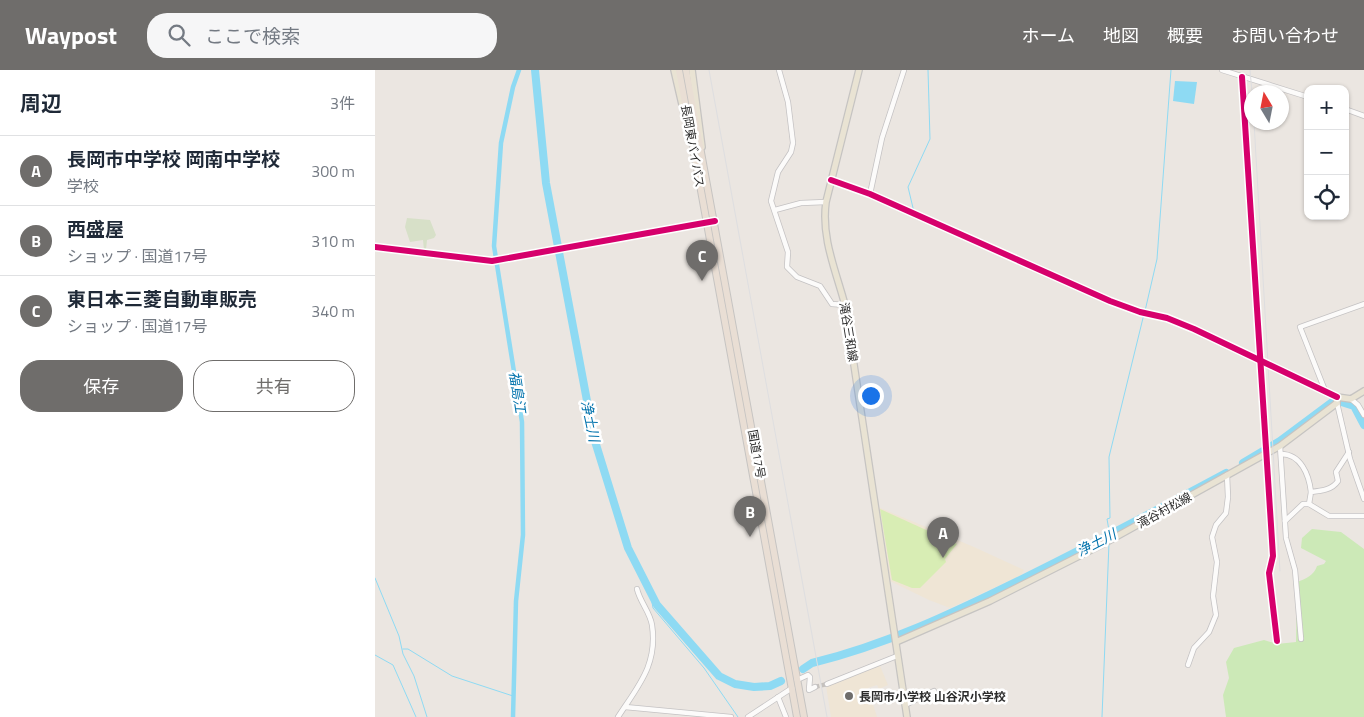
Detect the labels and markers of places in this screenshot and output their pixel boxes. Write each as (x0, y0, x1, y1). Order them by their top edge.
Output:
pin: C (686, 240, 718, 281)
pin: B (734, 496, 766, 537)
pin: A (927, 517, 959, 558)
place label: 長岡市小学校 山谷沢小学校 (859, 687, 1006, 706)
marker: 長岡市小学校 山谷沢小学校 (843, 690, 855, 702)

